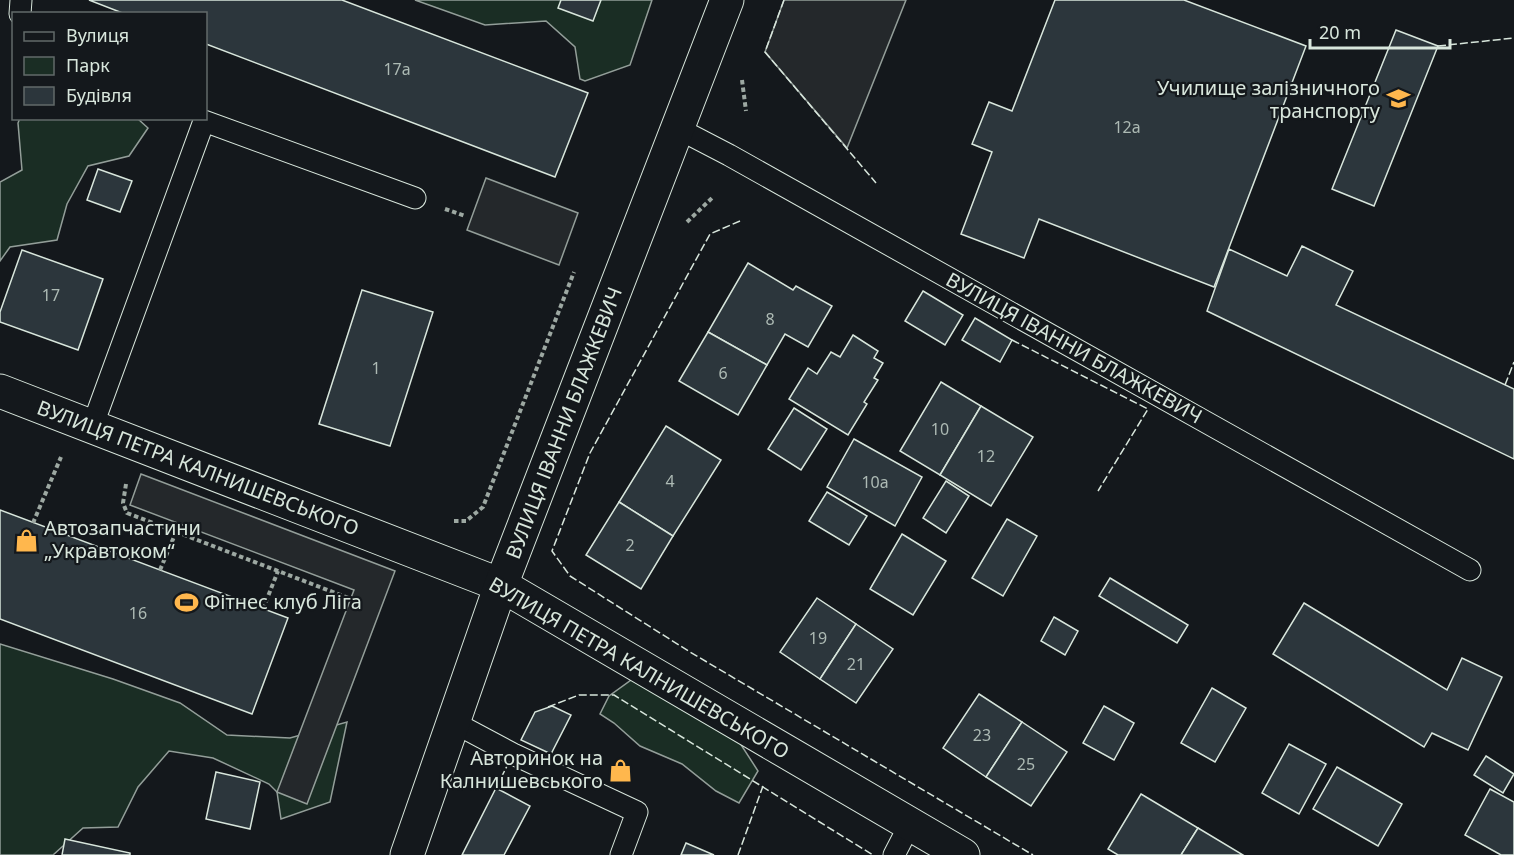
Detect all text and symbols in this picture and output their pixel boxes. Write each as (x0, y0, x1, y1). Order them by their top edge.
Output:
legend (12, 12, 207, 120)
scale bar (1310, 12, 1450, 50)
text: 20 m (1319, 20, 1361, 44)
text: Вулиця (66, 23, 129, 47)
text: Парк (66, 53, 110, 77)
house number: 17а (383, 58, 411, 80)
place label: Училище залізничного транспорту (1157, 74, 1381, 124)
text: Будівля (66, 83, 132, 107)
school or university icon: Училище залізничного транспорту (1385, 86, 1411, 112)
house number: 12а (1113, 116, 1141, 138)
street label: ВУЛИЦЯ ІВАННИ БЛАЖКЕВИЧ (941, 266, 1207, 429)
street label: ВУЛИЦЯ ІВАННИ БЛАЖКЕВИЧ (499, 283, 628, 563)
house number: 17 (42, 284, 60, 306)
house number: 8 (765, 308, 775, 330)
house number: 1 (371, 357, 381, 379)
house number: 6 (718, 362, 728, 384)
street label: ВУЛИЦЯ ПЕТРА КАЛНИШЕВСЬКОГО (33, 394, 363, 542)
house number: 10 (931, 418, 949, 440)
house number: 12 (977, 445, 995, 467)
house number: 4 (665, 470, 675, 492)
house number: 10а (861, 471, 889, 493)
place label: Автозапчастини „Укравтоком“ (44, 514, 201, 564)
shop icon: Автозапчастини „Укравтоком“ (13, 527, 39, 553)
house number: 2 (625, 534, 635, 556)
street label: ВУЛИЦЯ ПЕТРА КАЛНИШЕВСЬКОГО (484, 570, 794, 765)
place label: Фітнес клуб Ліга (204, 588, 362, 615)
sports icon: Фітнес клуб Ліга (173, 589, 199, 615)
house number: 16 (129, 602, 147, 624)
house number: 19 (809, 627, 827, 649)
house number: 21 (847, 653, 865, 675)
house number: 23 (973, 724, 991, 746)
place label: Авторинок на Калнишевського (440, 744, 603, 794)
house number: 25 (1017, 753, 1035, 775)
shop icon: Авторинок на Калнишевського (608, 757, 634, 783)

